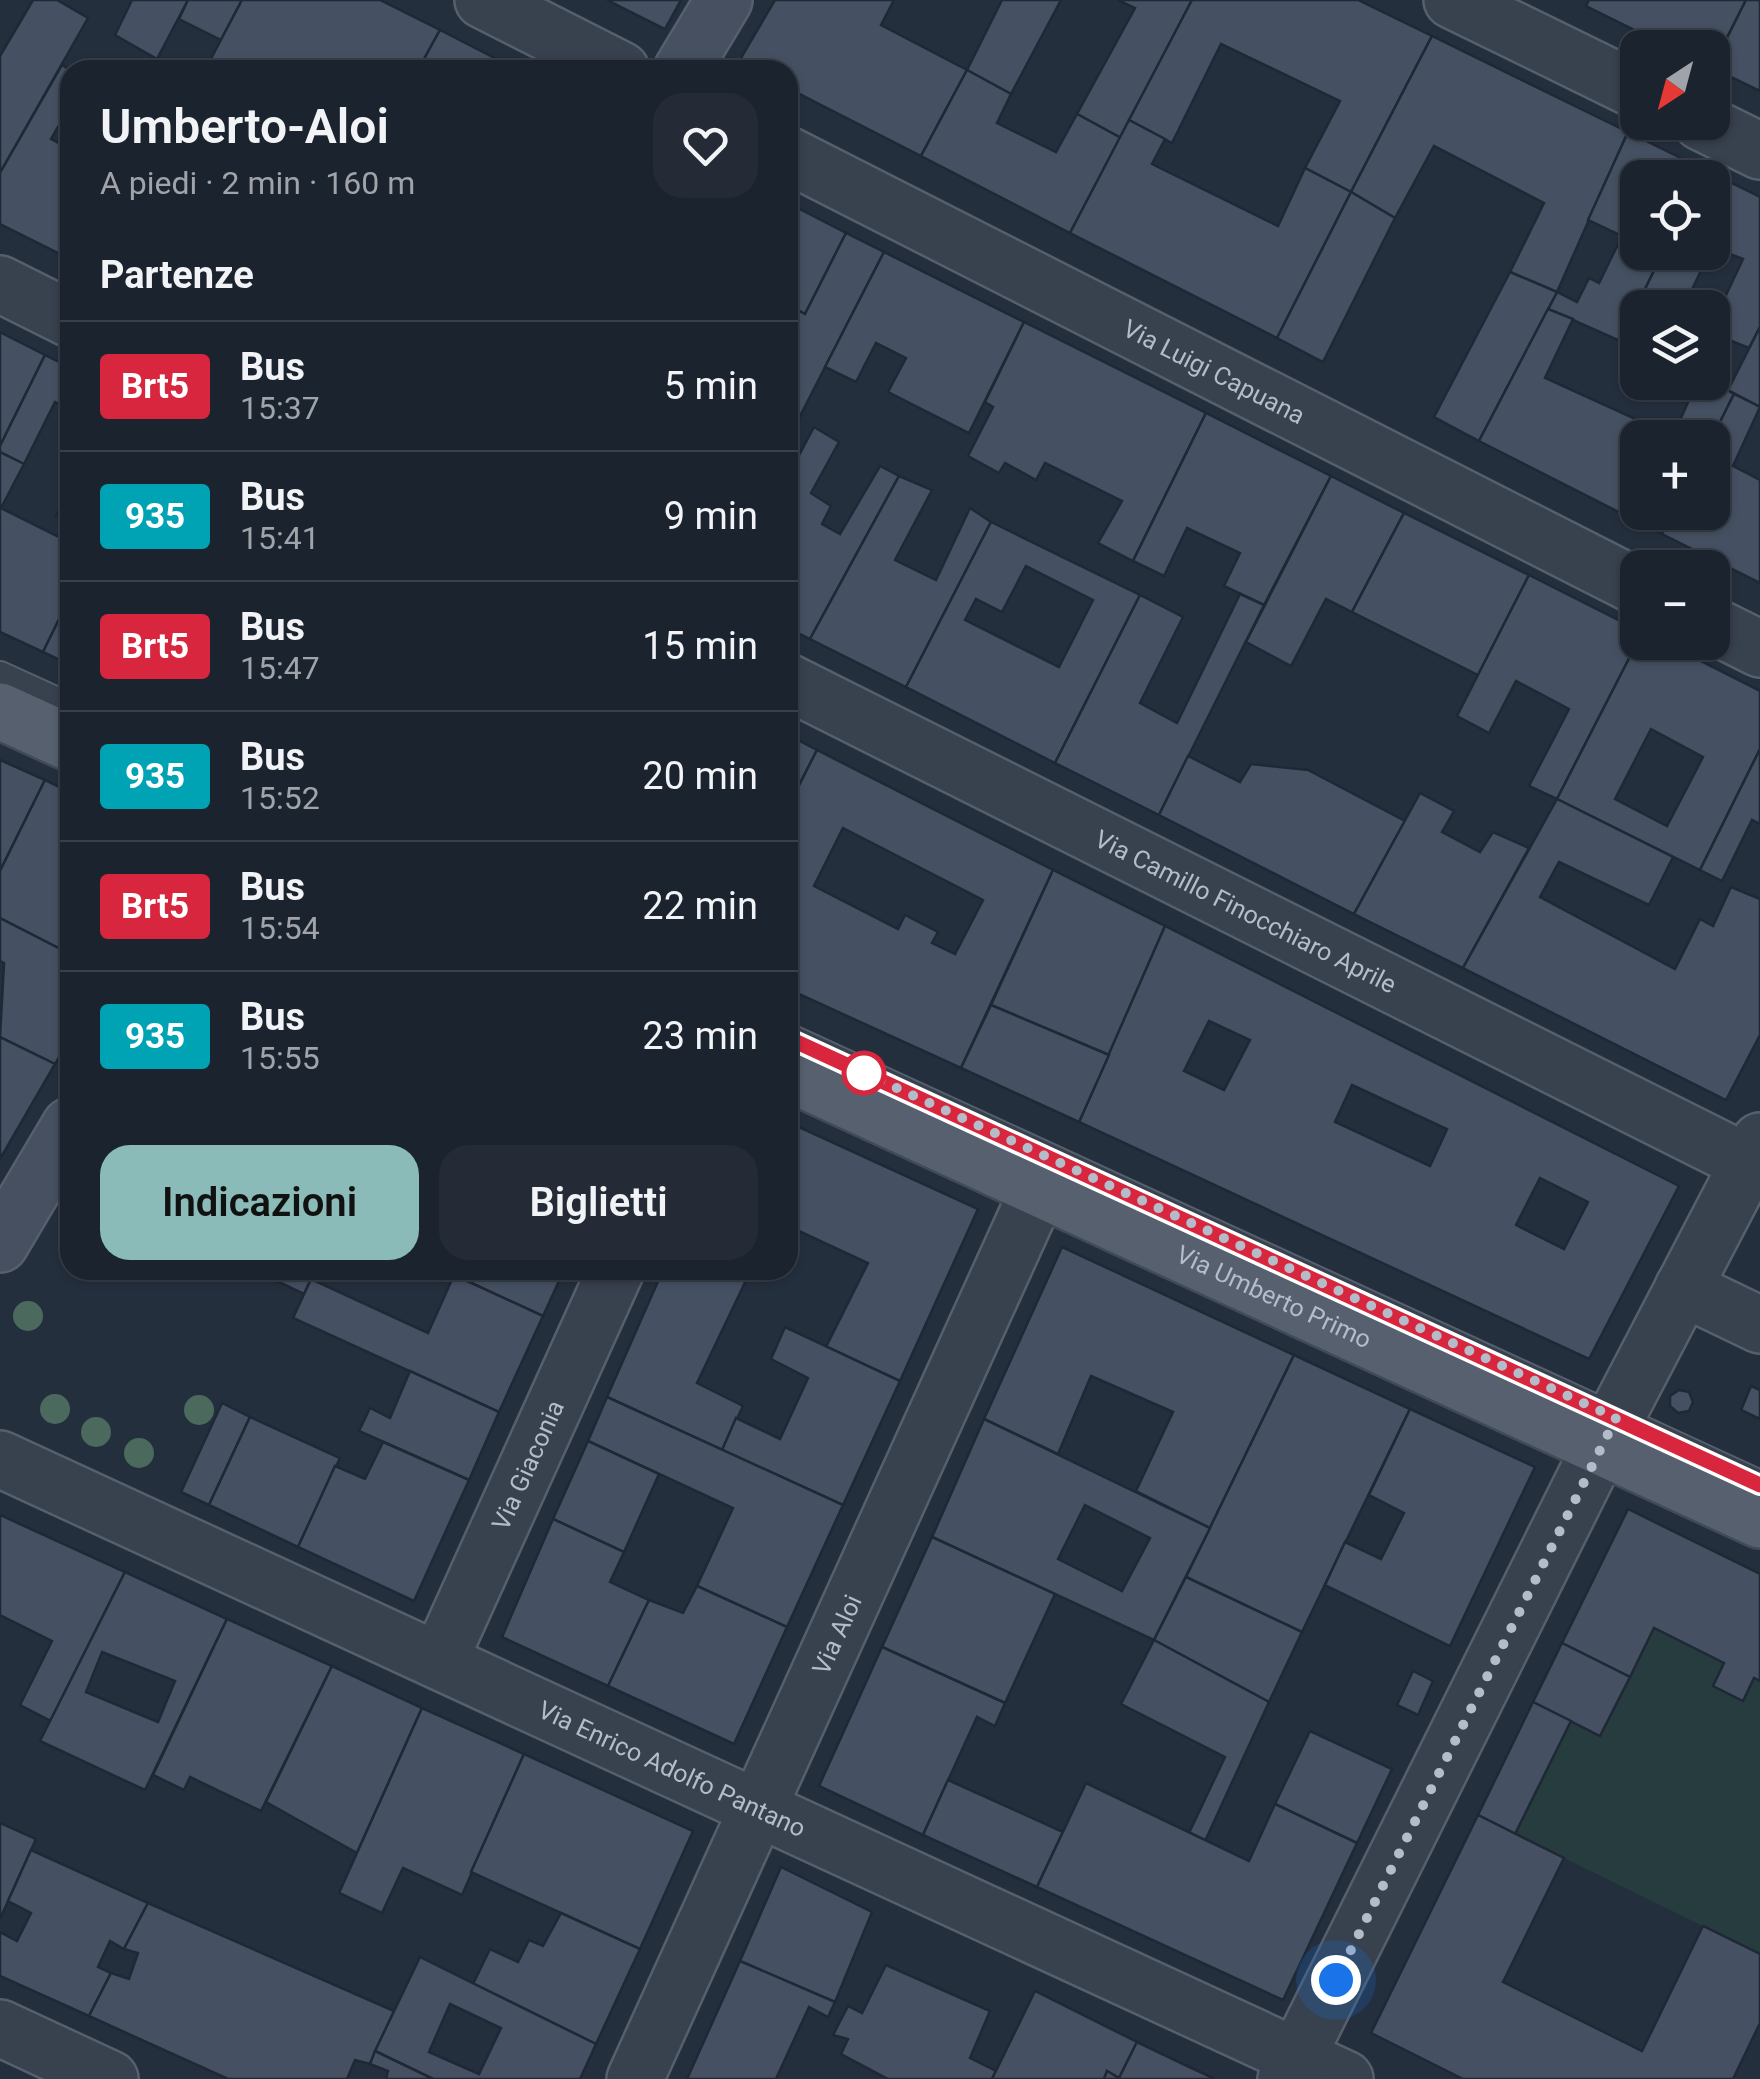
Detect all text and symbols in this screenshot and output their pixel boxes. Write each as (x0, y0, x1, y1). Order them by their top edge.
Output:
north arrow (1620, 30, 1730, 140)
map controls (1620, 30, 1730, 660)
button: heart (653, 93, 758, 198)
text: Umberto-Aloi (100, 98, 389, 155)
button: locate (1620, 160, 1730, 270)
text: A piedi · 2 min · 160 m (100, 164, 415, 202)
text: Partenze (100, 253, 254, 297)
button: layers (1620, 290, 1730, 400)
street label: Via Luigi Capuana (1119, 313, 1310, 430)
text: Bus (240, 345, 305, 389)
text: 5 min (664, 364, 758, 408)
text: Brt5 (121, 366, 189, 407)
text: 15:37 (240, 389, 320, 427)
button: + (1620, 420, 1730, 530)
text: Bus (240, 475, 305, 519)
text: 9 min (664, 494, 758, 538)
text: 935 (125, 496, 185, 537)
text: 15:41 (240, 519, 320, 557)
button: − (1620, 550, 1730, 660)
text: Bus (240, 605, 305, 649)
text: 15 min (642, 624, 758, 668)
text: Brt5 (121, 626, 189, 667)
text: 15:47 (240, 649, 320, 687)
text: Bus (240, 735, 305, 779)
text: 20 min (642, 754, 758, 798)
text: 935 (125, 756, 185, 797)
text: 15:52 (240, 779, 320, 817)
street label: Via Camillo Finocchiaro Aprile (1090, 824, 1401, 999)
text: Bus (240, 865, 305, 909)
text: 22 min (642, 884, 758, 928)
text: Brt5 (121, 886, 189, 927)
text: 15:54 (240, 909, 320, 947)
text: Bus (240, 995, 305, 1039)
text: 23 min (642, 1014, 758, 1058)
text: 935 (125, 1016, 185, 1057)
text: 15:55 (240, 1039, 320, 1077)
unlabelled marker (843, 1052, 885, 1094)
button: Indicazioni (100, 1145, 419, 1260)
button: Biglietti (439, 1145, 758, 1260)
street label: Via Umberto Primo (1172, 1239, 1376, 1354)
street label: Via Giaconia (486, 1396, 570, 1535)
street label: Via Aloi (806, 1590, 867, 1679)
street label: Via Enrico Adolfo Pantano (534, 1695, 810, 1843)
your location (1311, 1955, 1361, 2005)

